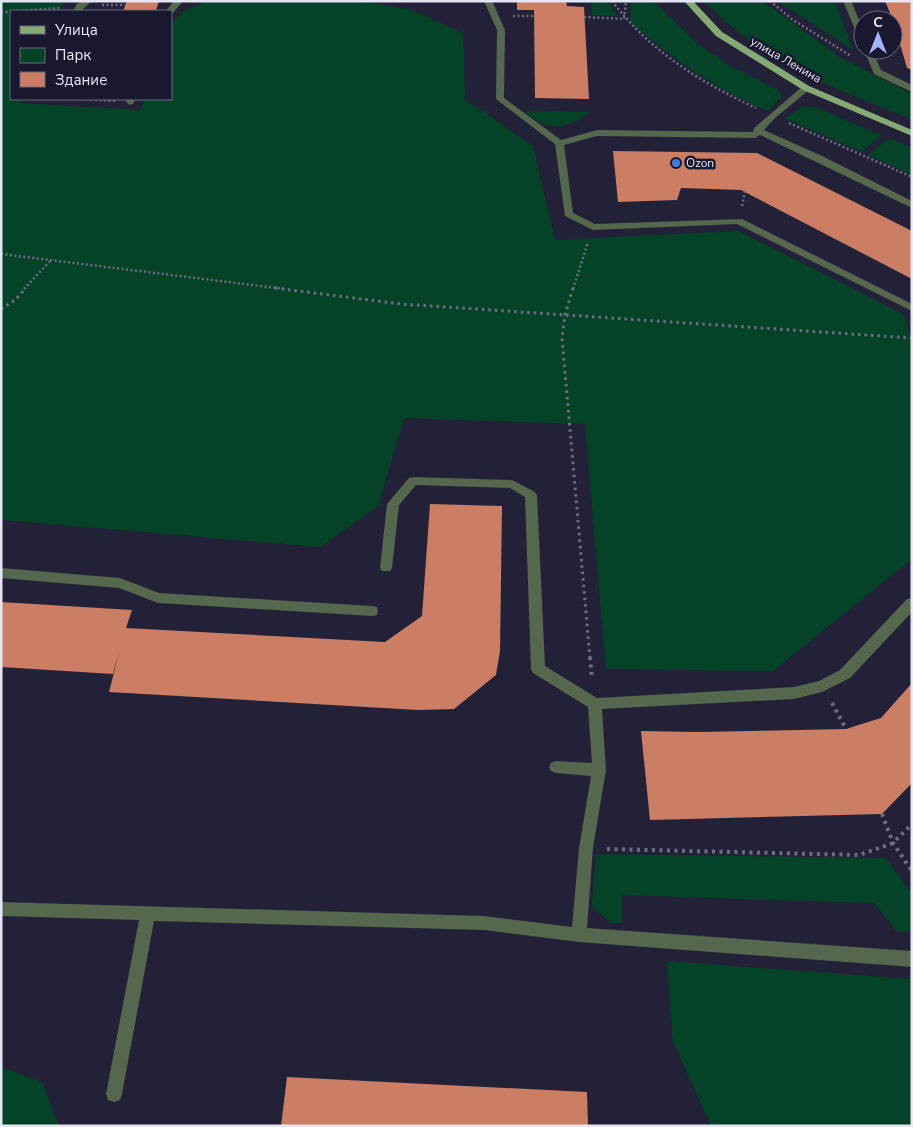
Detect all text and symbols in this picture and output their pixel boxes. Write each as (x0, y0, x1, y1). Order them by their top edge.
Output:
legend (10, 10, 172, 100)
north arrow (853, 10, 903, 60)
text: С (873, 13, 883, 32)
text: Улица (54, 20, 98, 40)
street label: улица Ленина (748, 33, 824, 87)
text: Парк (55, 45, 91, 65)
text: Здание (55, 70, 107, 90)
place label: Ozon (686, 155, 714, 171)
marker: Ozon (670, 157, 682, 169)

